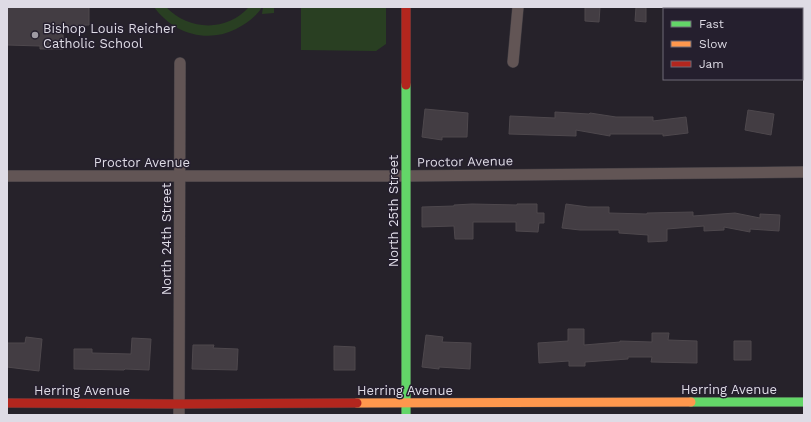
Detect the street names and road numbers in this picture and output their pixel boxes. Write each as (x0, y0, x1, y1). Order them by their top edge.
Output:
street label: Proctor Avenue (417, 153, 513, 170)
street label: North 25th Street (386, 154, 401, 267)
street label: Proctor Avenue (94, 155, 190, 170)
street label: North 24th Street (159, 182, 174, 295)
street label: Herring Avenue (681, 382, 777, 397)
street label: Herring Avenue (34, 383, 130, 398)
street label: Herring Avenue (357, 383, 453, 398)

